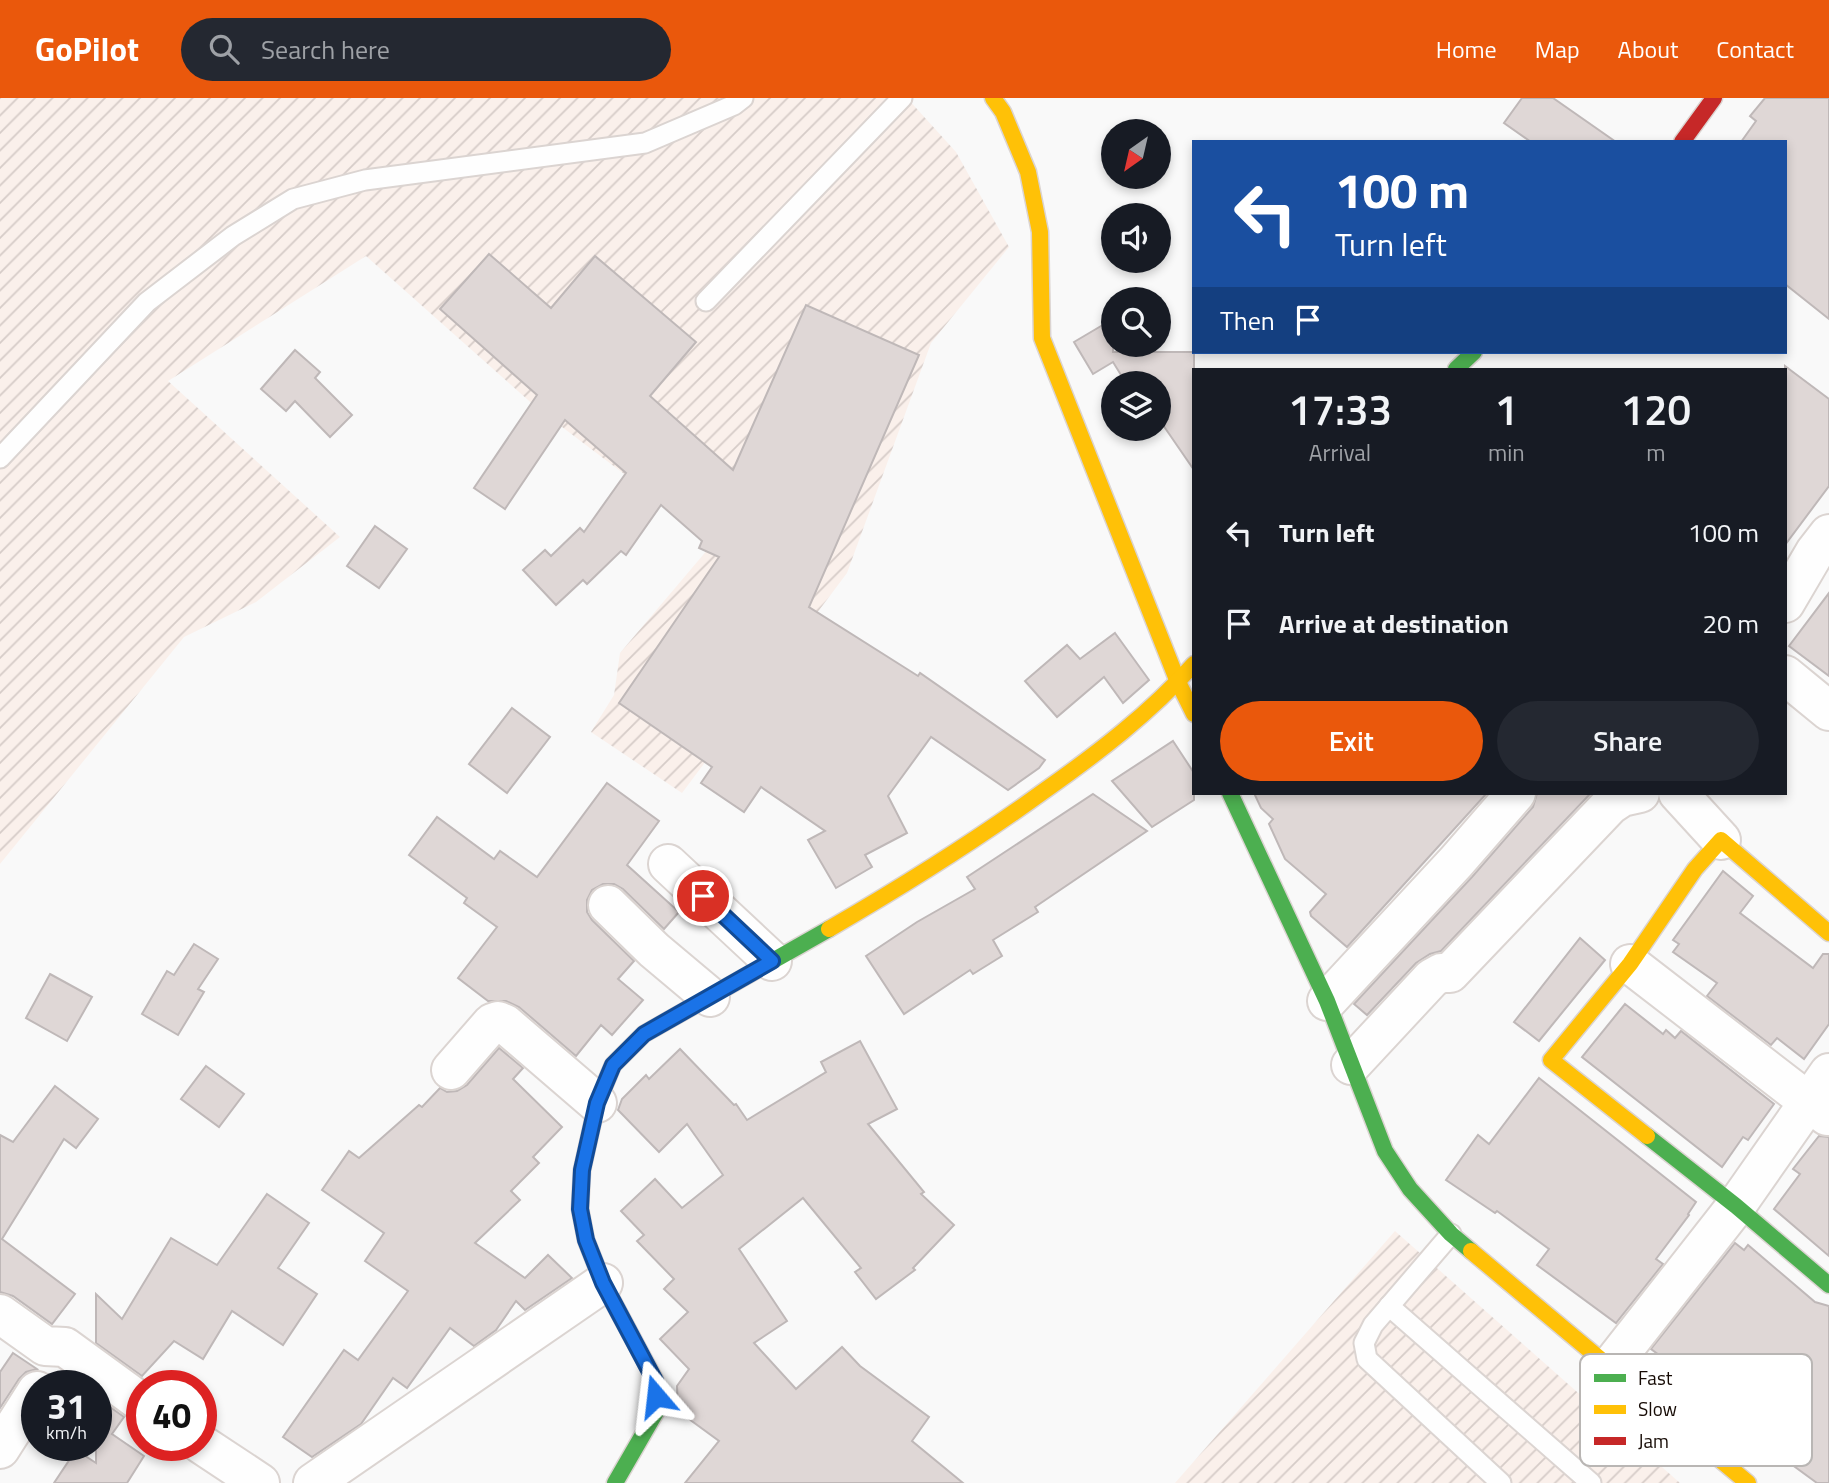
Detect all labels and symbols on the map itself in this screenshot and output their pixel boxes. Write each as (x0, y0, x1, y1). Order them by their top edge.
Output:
north arrow (1101, 119, 1171, 189)
pin (673, 866, 733, 926)
legend (1580, 1354, 1812, 1466)
position arrow (619, 1359, 693, 1433)
text: Fast (1638, 1363, 1673, 1392)
speed limit sign: 40 (126, 1370, 217, 1461)
text: Slow (1638, 1394, 1677, 1423)
text: Jam (1638, 1426, 1669, 1455)

